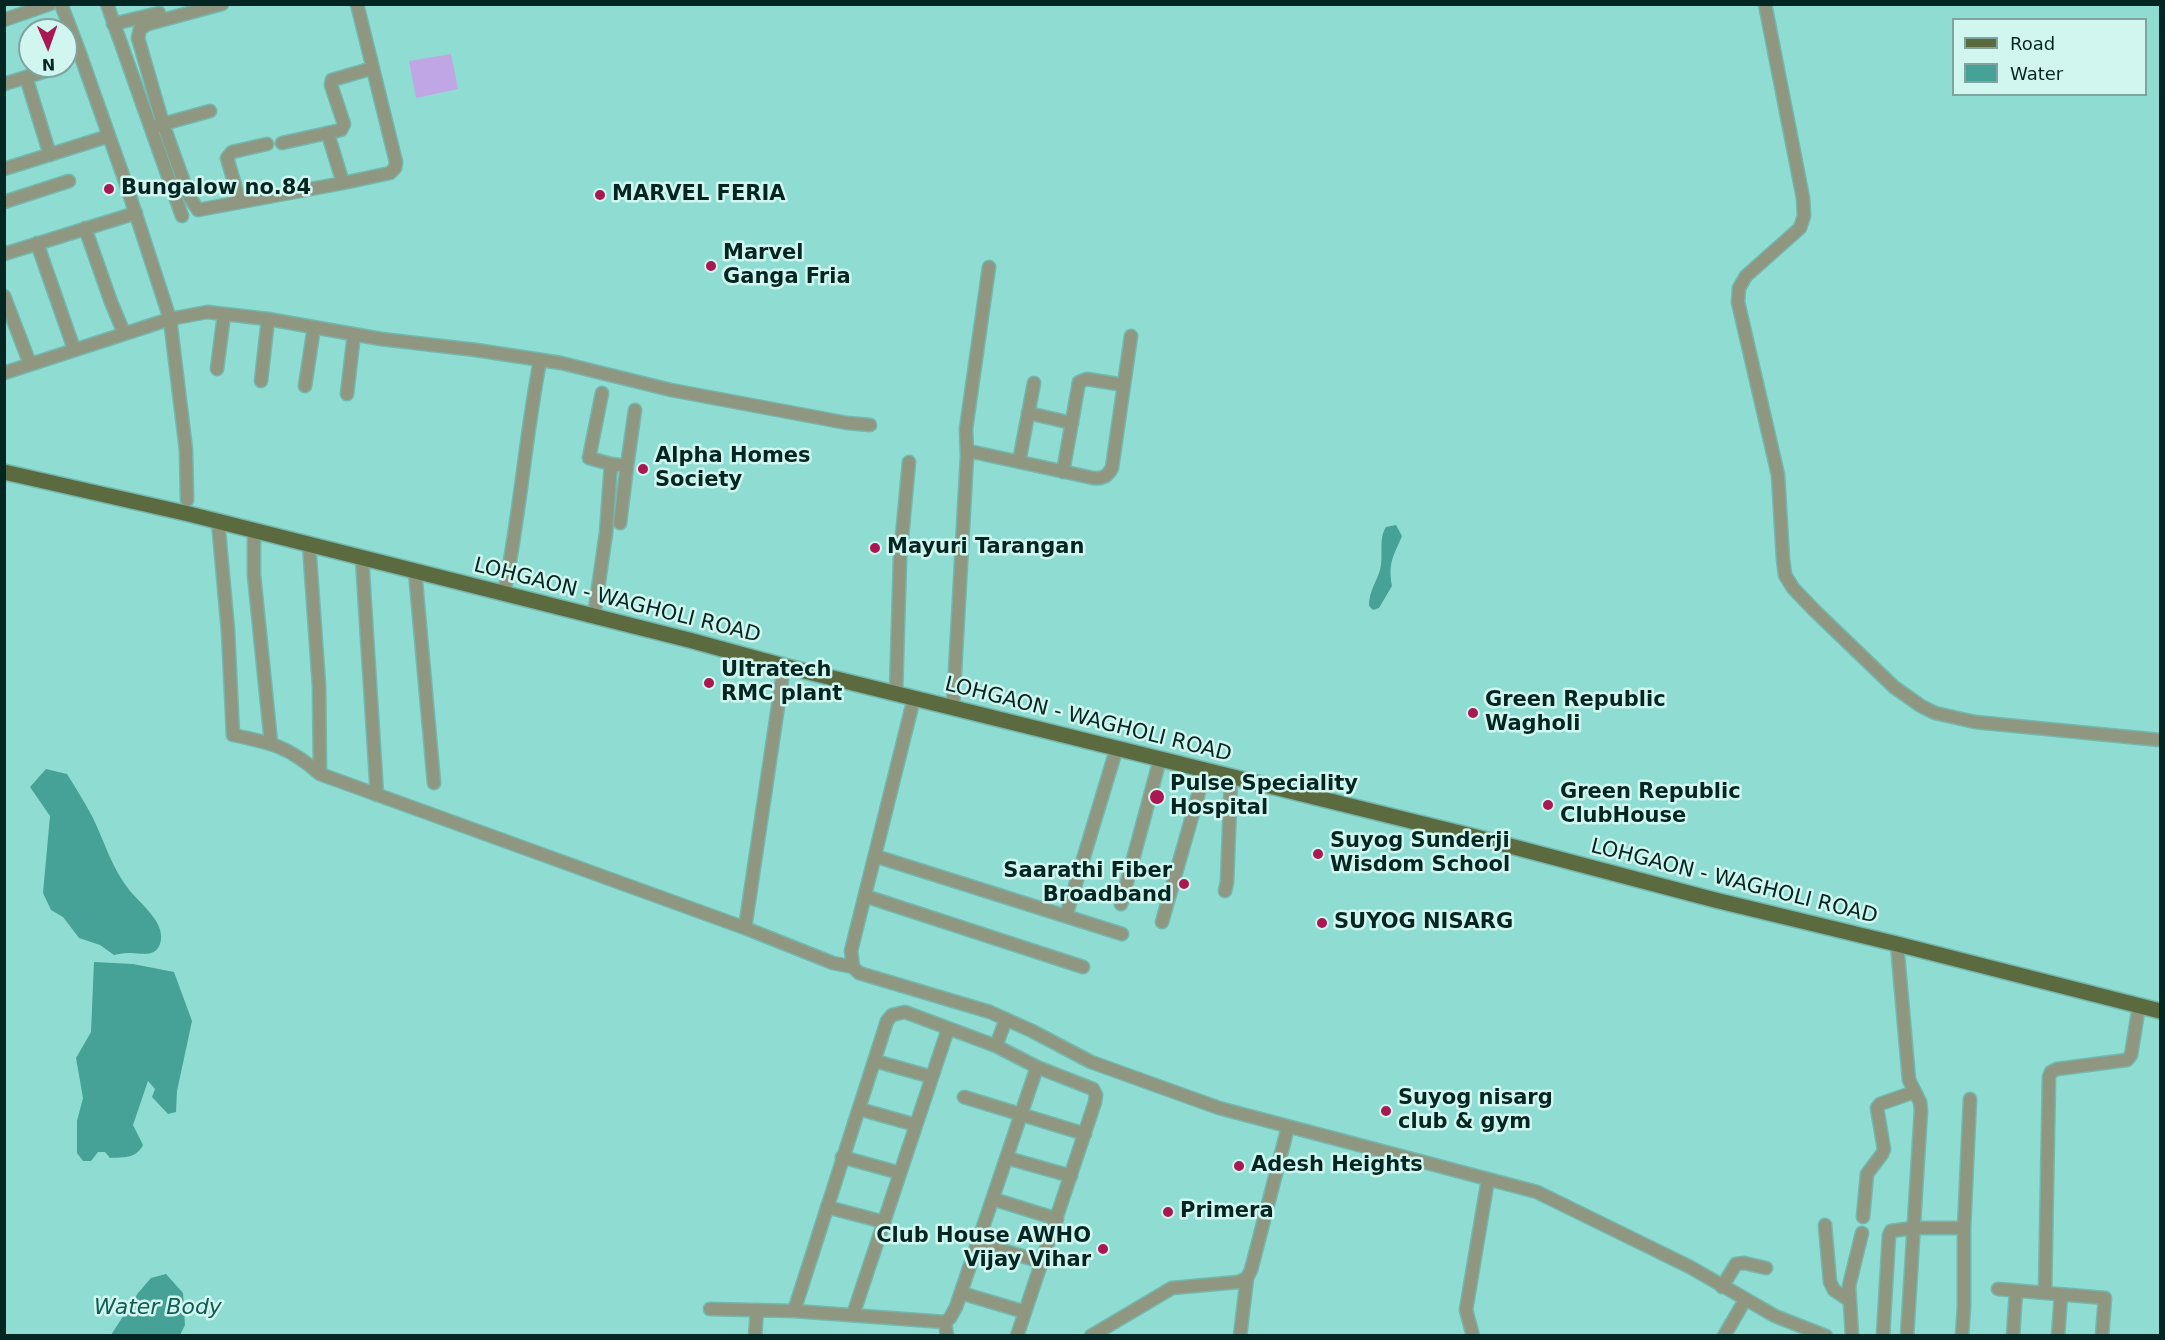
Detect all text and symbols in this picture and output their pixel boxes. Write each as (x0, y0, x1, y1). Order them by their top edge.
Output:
north arrow (18, 18, 78, 78)
legend (1952, 18, 2147, 96)
text: Road (2010, 33, 2055, 54)
text: N (42, 55, 56, 74)
text: Water (2010, 63, 2063, 84)
place label: Bungalow no.84 (121, 176, 311, 202)
marker: Bungalow no.84 (102, 182, 116, 196)
place label: MARVEL FERIA (612, 182, 786, 208)
marker: MARVEL FERIA (593, 188, 607, 202)
place label: Marvel Ganga Fria (723, 241, 851, 291)
marker: Marvel Ganga Fria (704, 259, 718, 273)
place label: Alpha Homes Society (655, 444, 811, 494)
marker: Alpha Homes Society (636, 462, 650, 476)
place label: Mayuri Tarangan (887, 535, 1084, 561)
marker: Mayuri Tarangan (868, 541, 882, 555)
street label: LOHGAON - WAGHOLI ROAD (471, 553, 763, 649)
place label: Ultratech RMC plant (721, 658, 842, 708)
street label: LOHGAON - WAGHOLI ROAD (942, 672, 1234, 768)
marker: Ultratech RMC plant (702, 676, 716, 690)
place label: Green Republic Wagholi (1485, 688, 1666, 738)
marker: Green Republic Wagholi (1466, 706, 1480, 720)
place label: Pulse Speciality Hospital (1170, 772, 1358, 822)
place label: Green Republic ClubHouse (1560, 780, 1741, 830)
marker: Pulse Speciality Hospital (1148, 788, 1166, 806)
marker: Green Republic ClubHouse (1541, 798, 1555, 812)
place label: Suyog Sunderji Wisdom School (1330, 829, 1510, 879)
street label: LOHGAON - WAGHOLI ROAD (1588, 834, 1880, 930)
marker: Suyog Sunderji Wisdom School (1311, 847, 1325, 861)
place label: Saarathi Fiber Broadband (1003, 859, 1172, 909)
marker: Saarathi Fiber Broadband (1177, 877, 1191, 891)
place label: SUYOG NISARG (1334, 910, 1513, 936)
marker: SUYOG NISARG (1315, 916, 1329, 930)
place label: Suyog nisarg club & gym (1398, 1086, 1553, 1136)
marker: Suyog nisarg club & gym (1379, 1104, 1393, 1118)
place label: Adesh Heights (1251, 1153, 1423, 1179)
marker: Adesh Heights (1232, 1159, 1246, 1173)
place label: Primera (1180, 1199, 1274, 1225)
marker: Primera (1161, 1205, 1175, 1219)
place label: Club House AWHO Vijay Vihar (876, 1224, 1091, 1274)
marker: Club House AWHO Vijay Vihar (1096, 1242, 1110, 1256)
water label: Water Body (94, 1295, 222, 1321)

